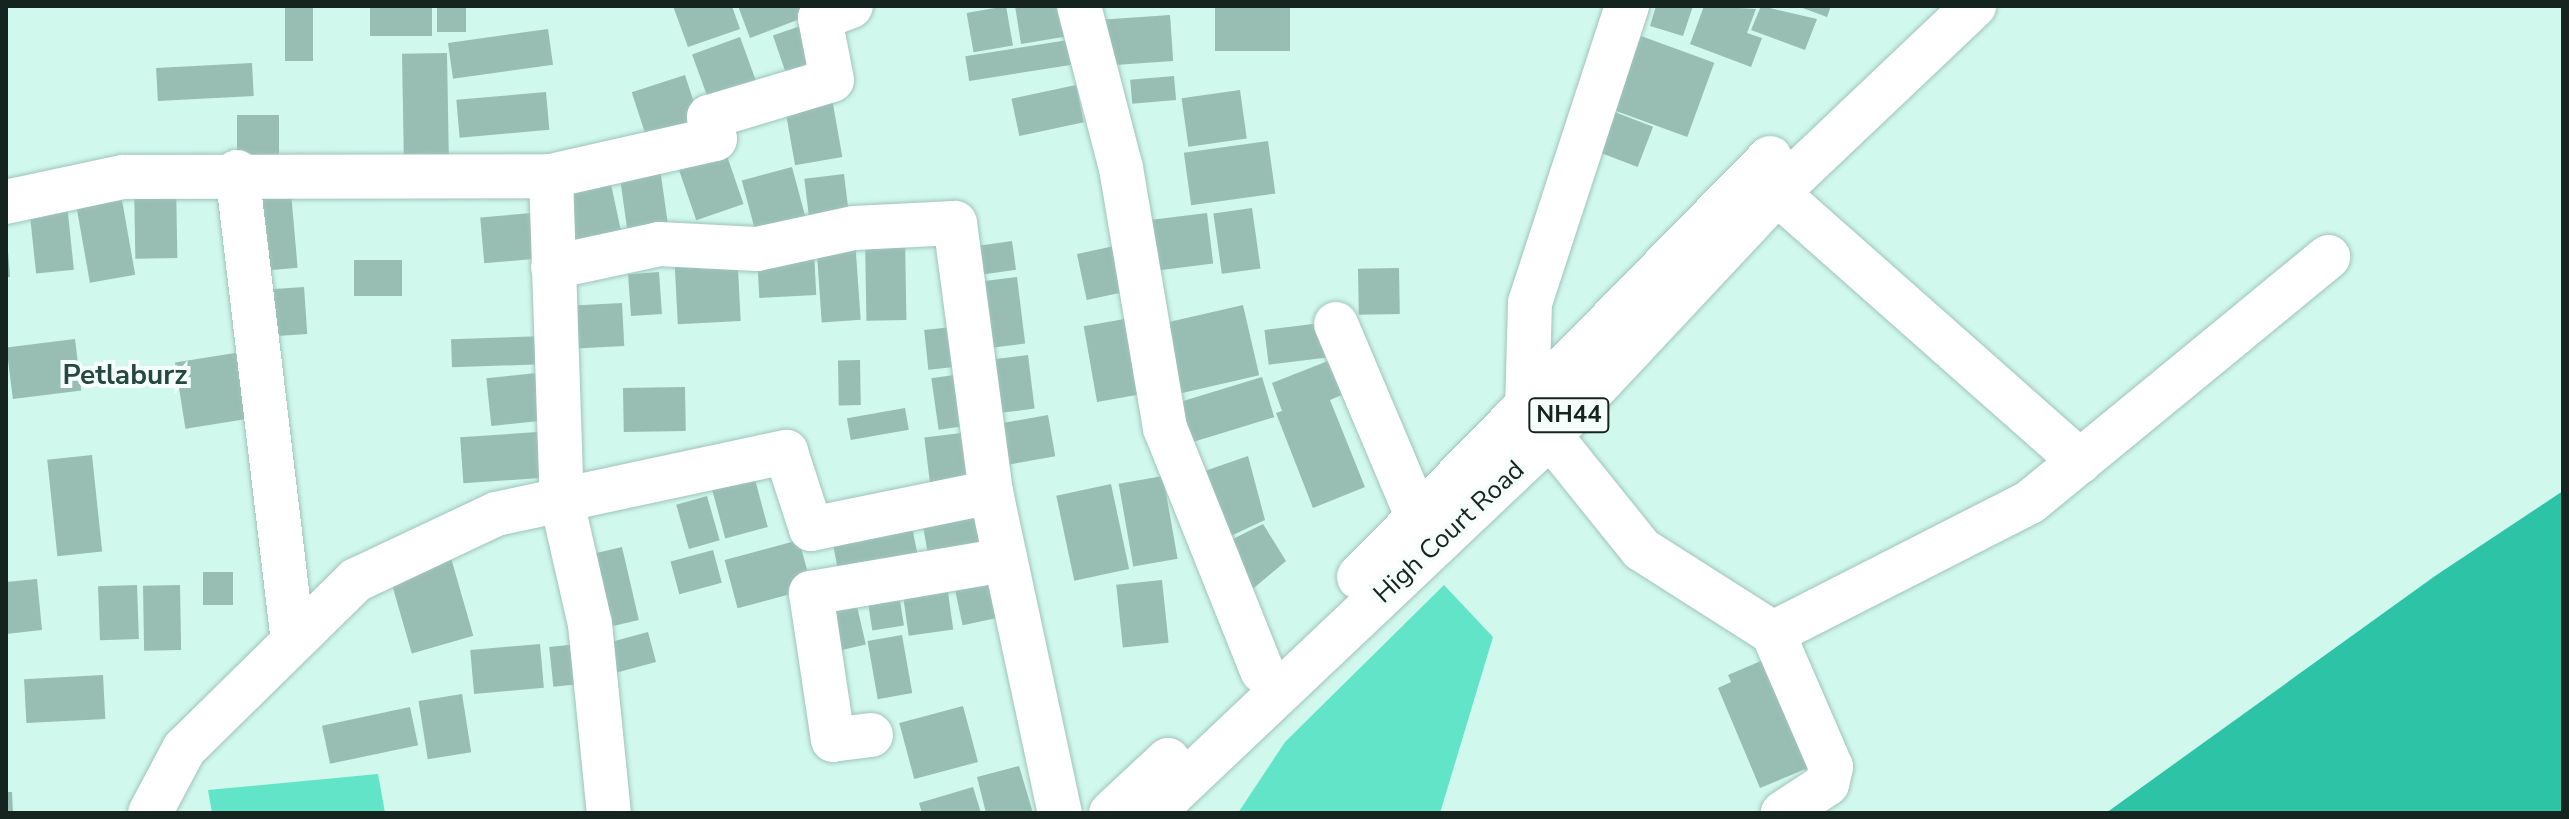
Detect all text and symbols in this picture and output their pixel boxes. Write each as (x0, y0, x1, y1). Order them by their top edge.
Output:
district label: Petlaburz (62, 358, 188, 392)
road number: NH44 (1527, 395, 1611, 435)
street label: High Court Road (1367, 454, 1531, 610)

